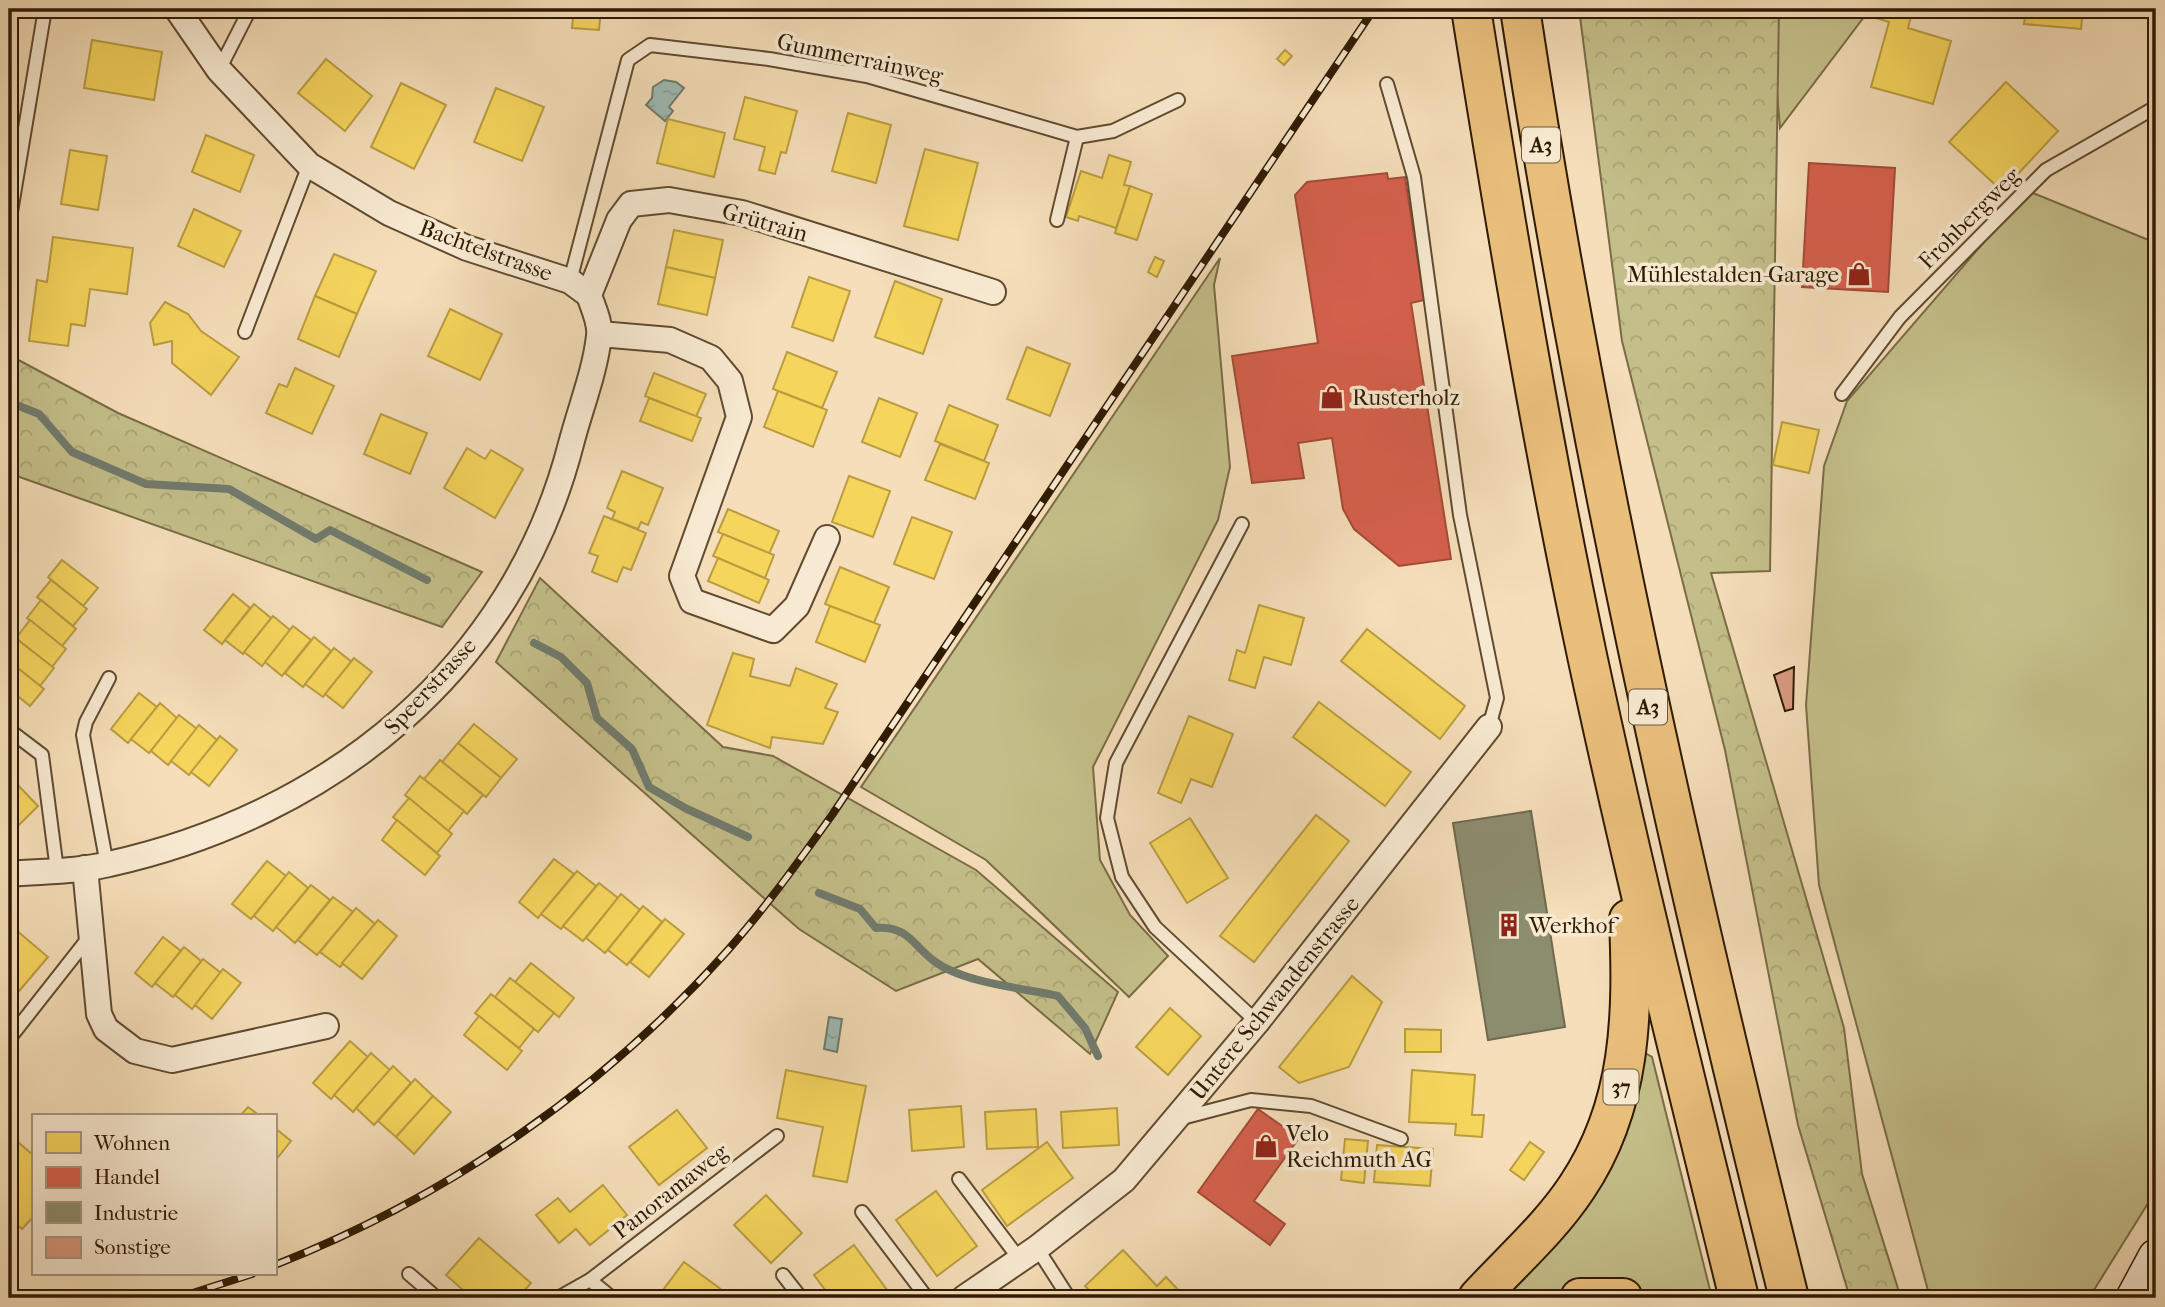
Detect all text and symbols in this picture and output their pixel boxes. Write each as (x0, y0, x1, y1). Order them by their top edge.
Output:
street label: Gummerrainweg (774, 28, 946, 89)
road number: A3 (1522, 128, 1560, 162)
street label: Frohbergweg (1913, 161, 2026, 275)
street label: Grütrain (719, 197, 811, 248)
street label: Bachtelstrasse (416, 214, 556, 287)
shop icon: Mühlestalden-Garage (1845, 260, 1873, 288)
place label: Mühlestalden-Garage (1627, 261, 1839, 288)
shop icon: Rusterholz (1318, 383, 1346, 411)
place label: Rusterholz (1352, 384, 1460, 411)
street label: Speerstrasse (379, 632, 482, 740)
road number: A3 (1629, 690, 1667, 724)
street label: Untere Schwandenstrasse (1184, 891, 1365, 1106)
building icon: Werkhof (1495, 911, 1523, 939)
place label: Werkhof (1528, 912, 1619, 939)
road number: 37 (1604, 1070, 1638, 1104)
legend (32, 1114, 276, 1276)
place label: Velo Reichmuth AG (1285, 1120, 1432, 1173)
text: Wohnen (93, 1131, 170, 1155)
shop icon: Velo Reichmuth AG (1252, 1132, 1280, 1160)
street label: Panoramaweg (607, 1138, 734, 1245)
text: Handel (94, 1165, 160, 1189)
text: Industrie (94, 1201, 178, 1225)
text: Sonstige (94, 1235, 171, 1259)

